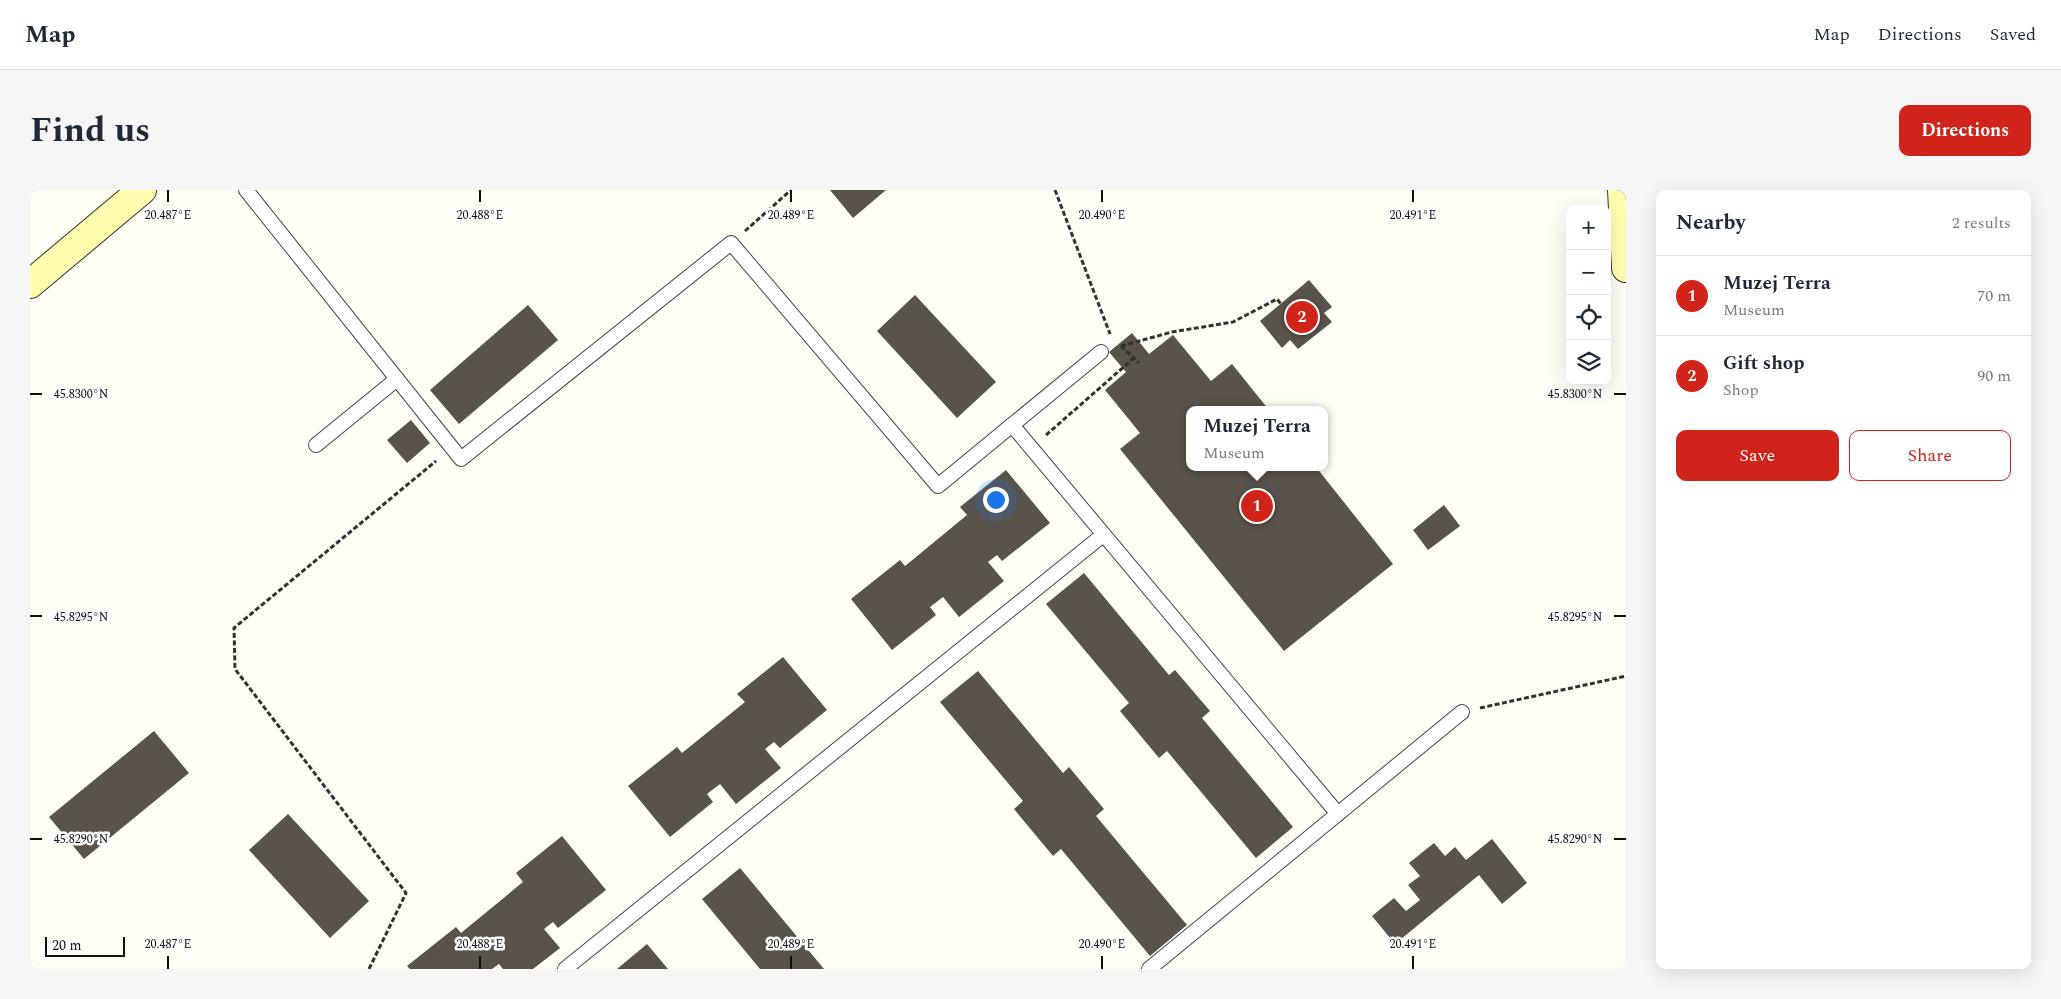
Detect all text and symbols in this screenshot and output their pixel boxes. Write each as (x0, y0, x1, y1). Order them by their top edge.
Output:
text: Map (25, 17, 75, 53)
text: Map (1814, 21, 1850, 48)
text: Directions (1878, 21, 1962, 48)
text: Saved (1990, 21, 2036, 48)
text: Find us (30, 104, 150, 157)
button: Directions (1899, 105, 2031, 156)
map controls (1566, 205, 1611, 385)
button: + (1566, 205, 1611, 250)
text: 20.487°E (145, 206, 191, 225)
text: 20.488°E (457, 206, 503, 225)
text: 20.489°E (768, 206, 814, 225)
text: 20.490°E (1079, 206, 1125, 225)
text: 20.491°E (1390, 206, 1436, 225)
text: Nearby (1676, 207, 1746, 239)
text: 2 results (1952, 211, 2011, 235)
button: − (1566, 250, 1611, 295)
text: Muzej Terra (1723, 269, 1831, 298)
text: 1 (1688, 284, 1696, 308)
text: 70 m (1977, 284, 2011, 308)
button: locate (1566, 295, 1611, 340)
pin: 2 (1286, 298, 1318, 336)
text: Museum (1723, 298, 1785, 322)
button: layers (1566, 340, 1611, 385)
text: Gift shop (1723, 349, 1804, 378)
text: 2 (1688, 364, 1696, 388)
text: 90 m (1977, 364, 2011, 388)
text: Shop (1723, 378, 1759, 402)
text: 45.8300°N (54, 385, 108, 404)
text: 45.8300°N (1548, 385, 1602, 404)
popup (1186, 406, 1328, 471)
text: Muzej Terra (1203, 412, 1311, 441)
button: Save (1676, 430, 1839, 481)
button: Share (1849, 430, 2011, 481)
text: Museum (1203, 441, 1265, 465)
your location (983, 487, 1009, 513)
pin: 1 (1241, 487, 1273, 525)
text: 45.8295°N (54, 608, 108, 627)
text: 45.8295°N (1548, 608, 1602, 627)
text: 45.8290°N (54, 830, 108, 849)
text: 45.8290°N (1548, 830, 1602, 849)
scale bar (45, 934, 125, 957)
text: 20 m (52, 935, 82, 956)
text: 20.487°E (145, 935, 191, 954)
text: 20.488°E (457, 935, 503, 954)
text: 20.489°E (768, 935, 814, 954)
text: 20.490°E (1079, 935, 1125, 954)
text: 20.491°E (1390, 935, 1436, 954)

